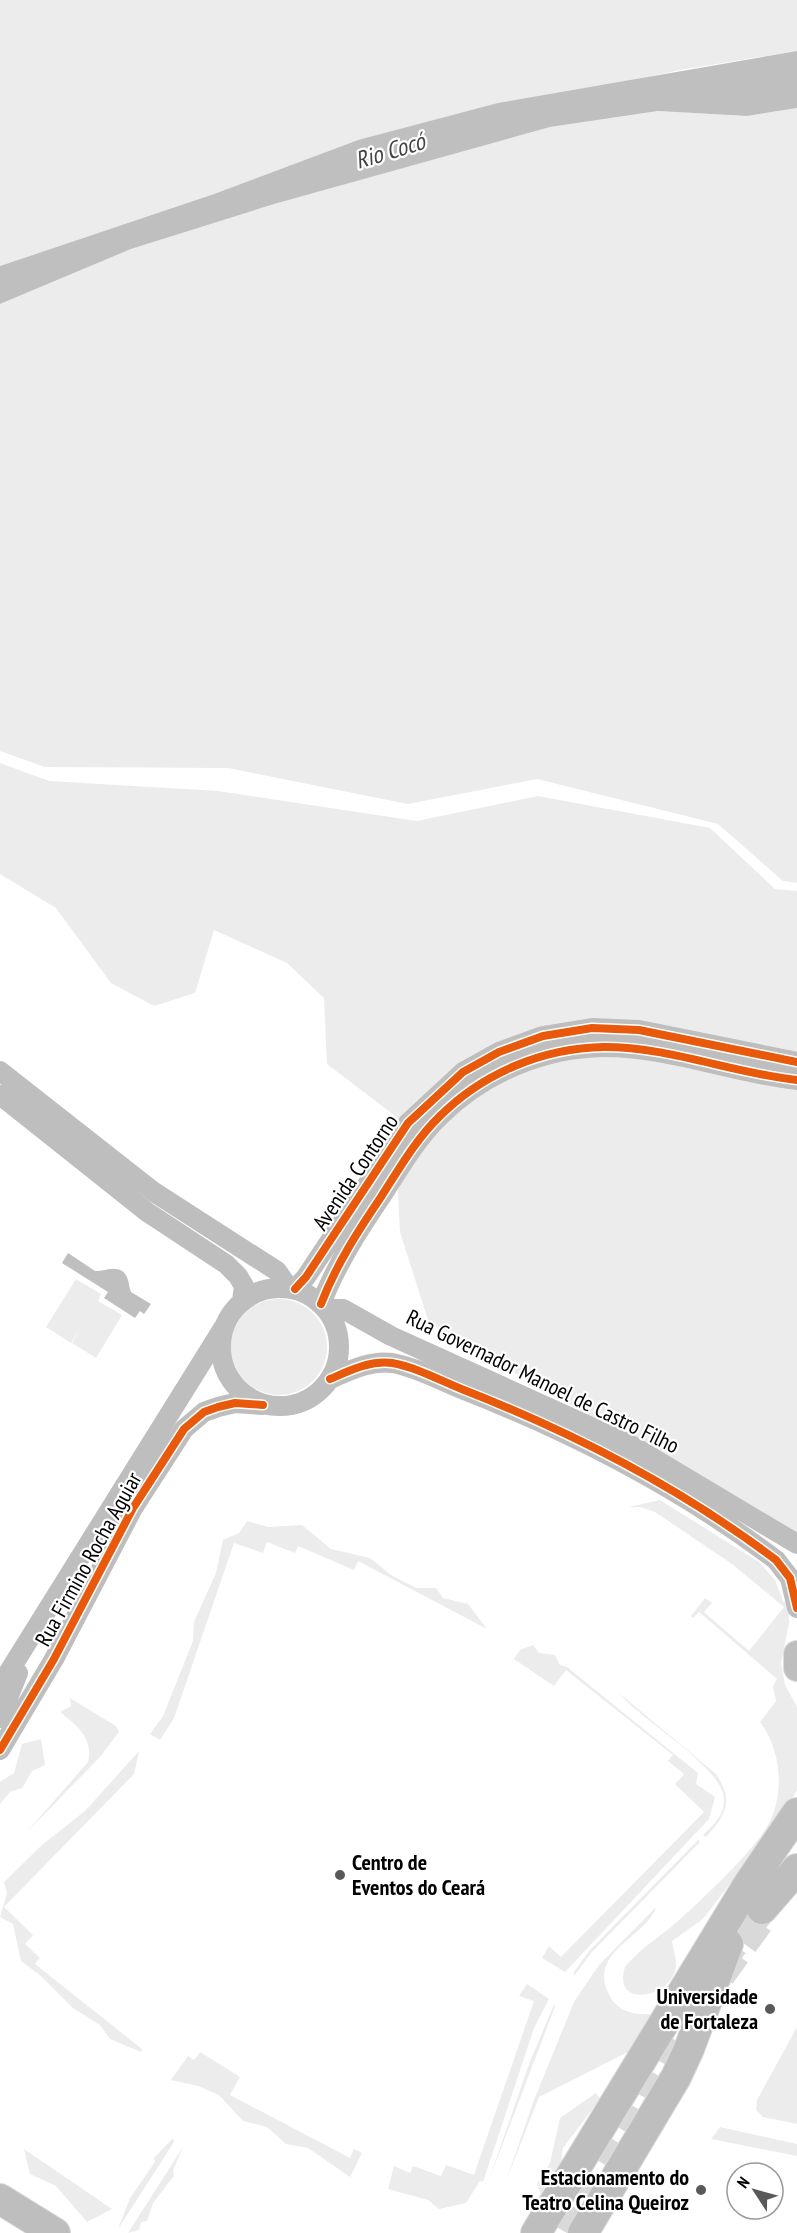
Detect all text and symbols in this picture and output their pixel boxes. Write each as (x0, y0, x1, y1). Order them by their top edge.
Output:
water label: Rio Cocó (351, 125, 430, 176)
street label: Avenida Contorno (306, 1109, 404, 1235)
street label: Rua Governador Manoel de Castro Filho (402, 1303, 684, 1459)
street label: Rua Firmino Rocha Aguiar (29, 1467, 147, 1651)
place label: Centro de Eventos do Ceará (352, 1848, 485, 1901)
marker: Centro de Eventos do Ceará (333, 1868, 347, 1882)
place label: Universidade de Fortaleza (657, 1982, 758, 2035)
marker: Universidade de Fortaleza (763, 2002, 777, 2016)
north arrow (725, 2161, 785, 2221)
place label: Estacionamento do Teatro Celina Queiroz (522, 2163, 689, 2216)
text: N (732, 2173, 753, 2192)
marker: Estacionamento do Teatro Celina Queiroz (694, 2183, 708, 2197)

